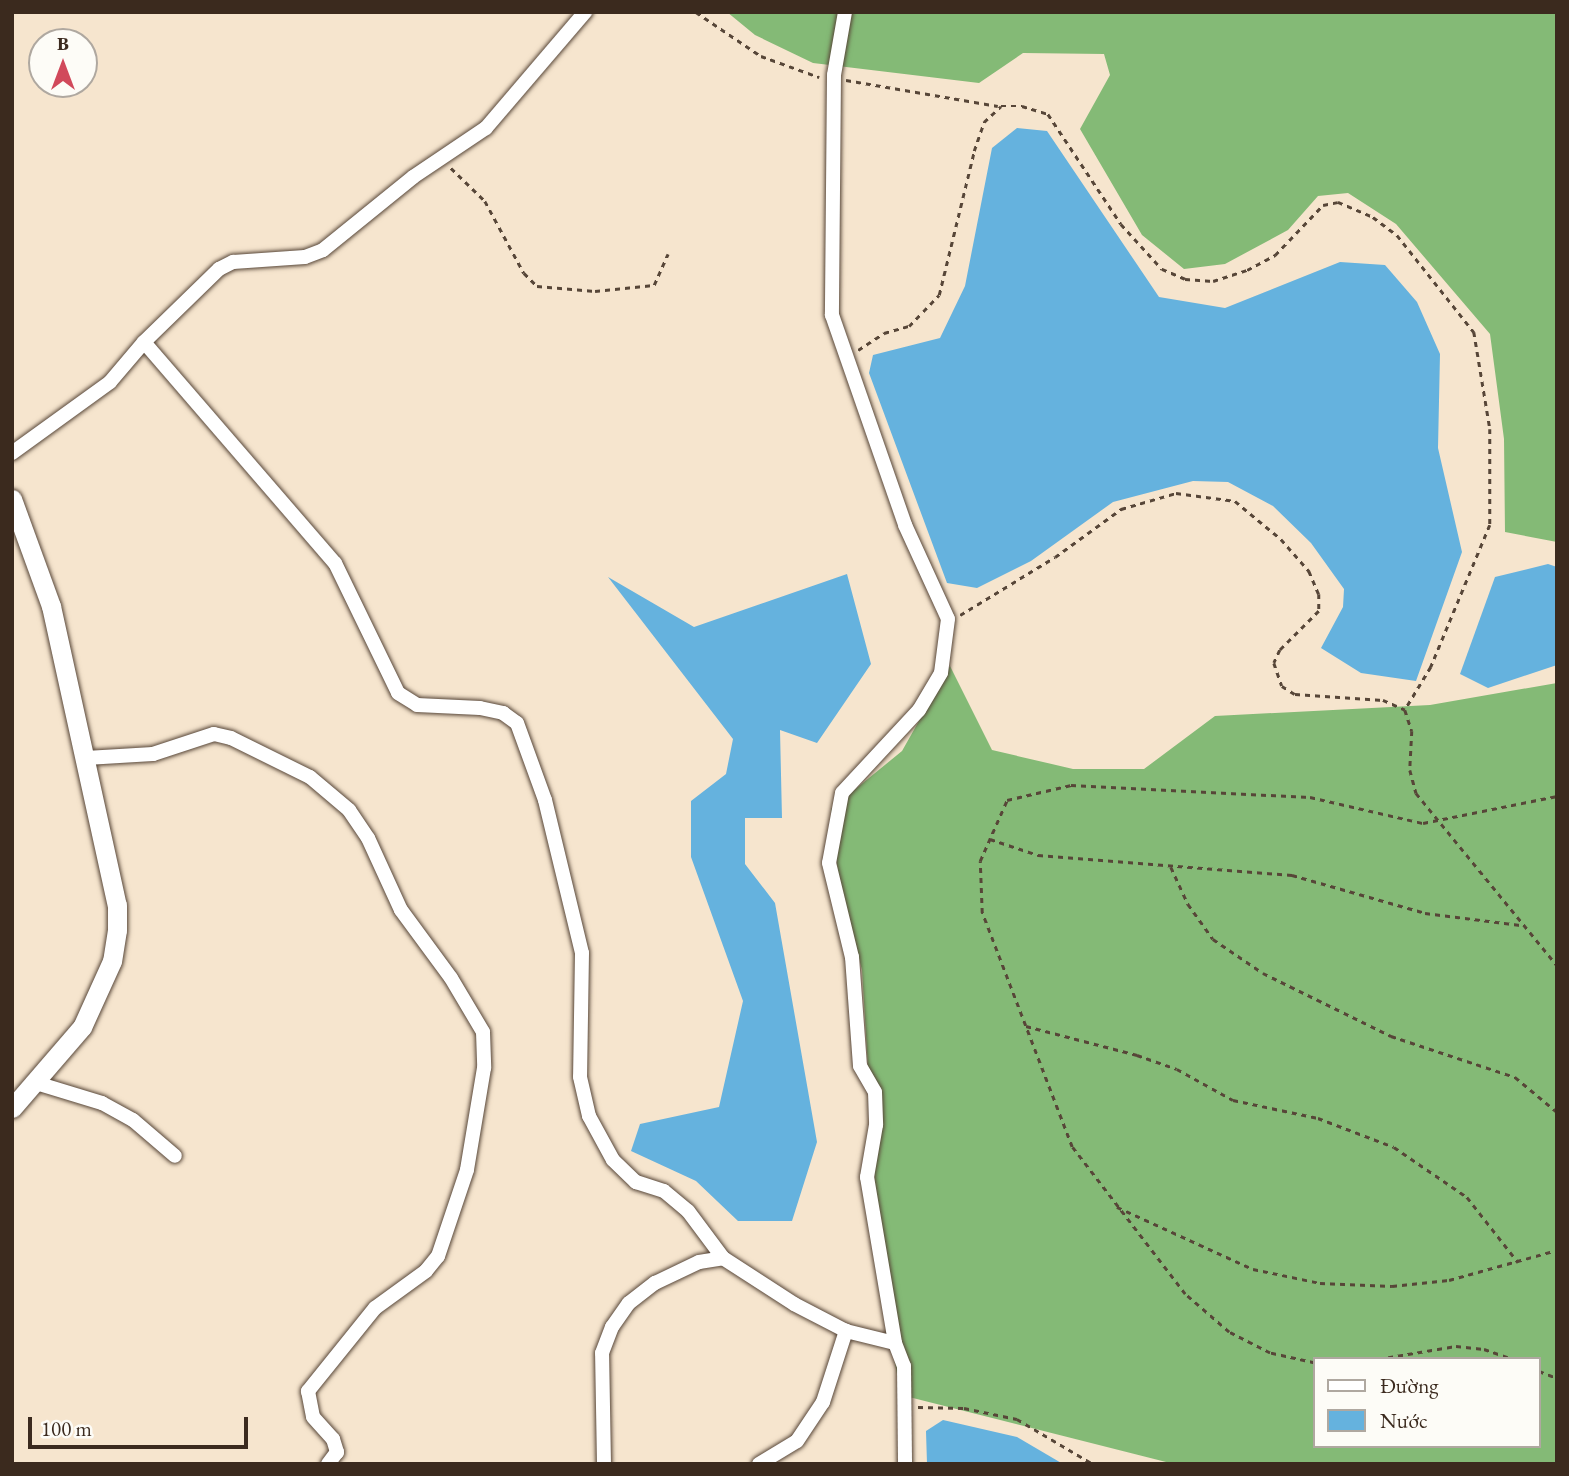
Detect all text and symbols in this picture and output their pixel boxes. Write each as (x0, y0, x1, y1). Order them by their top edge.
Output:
north arrow (28, 28, 98, 98)
text: B (57, 31, 69, 56)
legend (1314, 1357, 1541, 1448)
text: Đường (1380, 1372, 1438, 1399)
scale bar (32, 1402, 252, 1446)
text: Nước (1380, 1407, 1428, 1434)
text: 100 m (41, 1415, 92, 1442)

